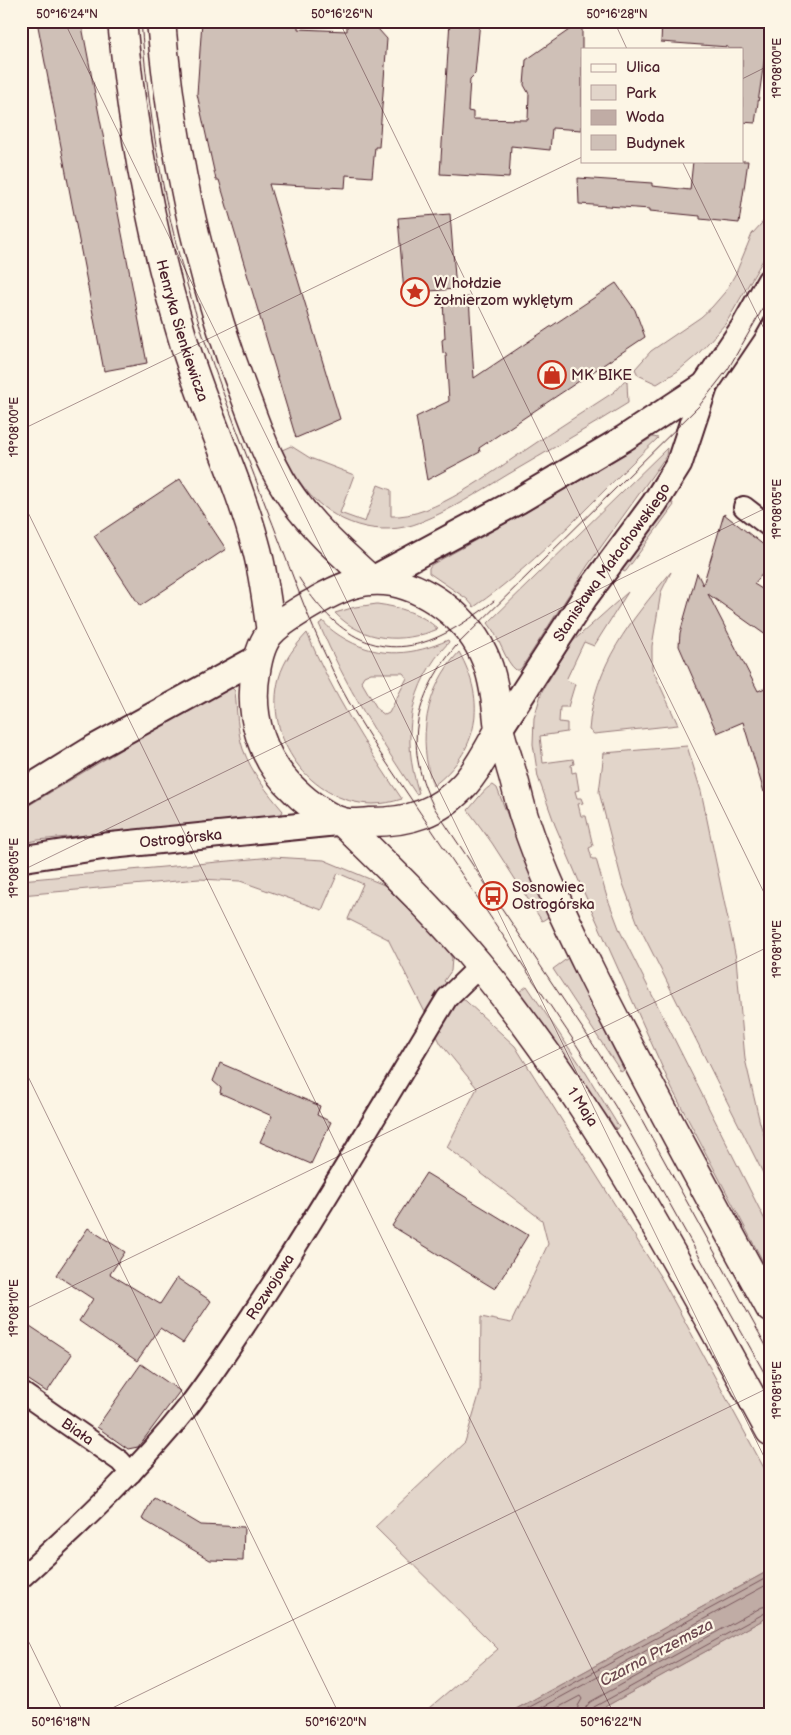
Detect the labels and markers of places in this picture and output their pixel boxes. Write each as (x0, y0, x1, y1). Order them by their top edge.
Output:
place label: W hołdzie żołnierzom wyklętym (434, 274, 573, 310)
place icon: W hołdzie żołnierzom wyklętym (400, 277, 430, 307)
shop icon: MK BIKE (537, 360, 567, 390)
place label: MK BIKE (571, 366, 632, 385)
place label: Sosnowiec Ostrogórska (512, 878, 595, 914)
bus stop icon: Sosnowiec Ostrogórska (478, 881, 508, 911)

